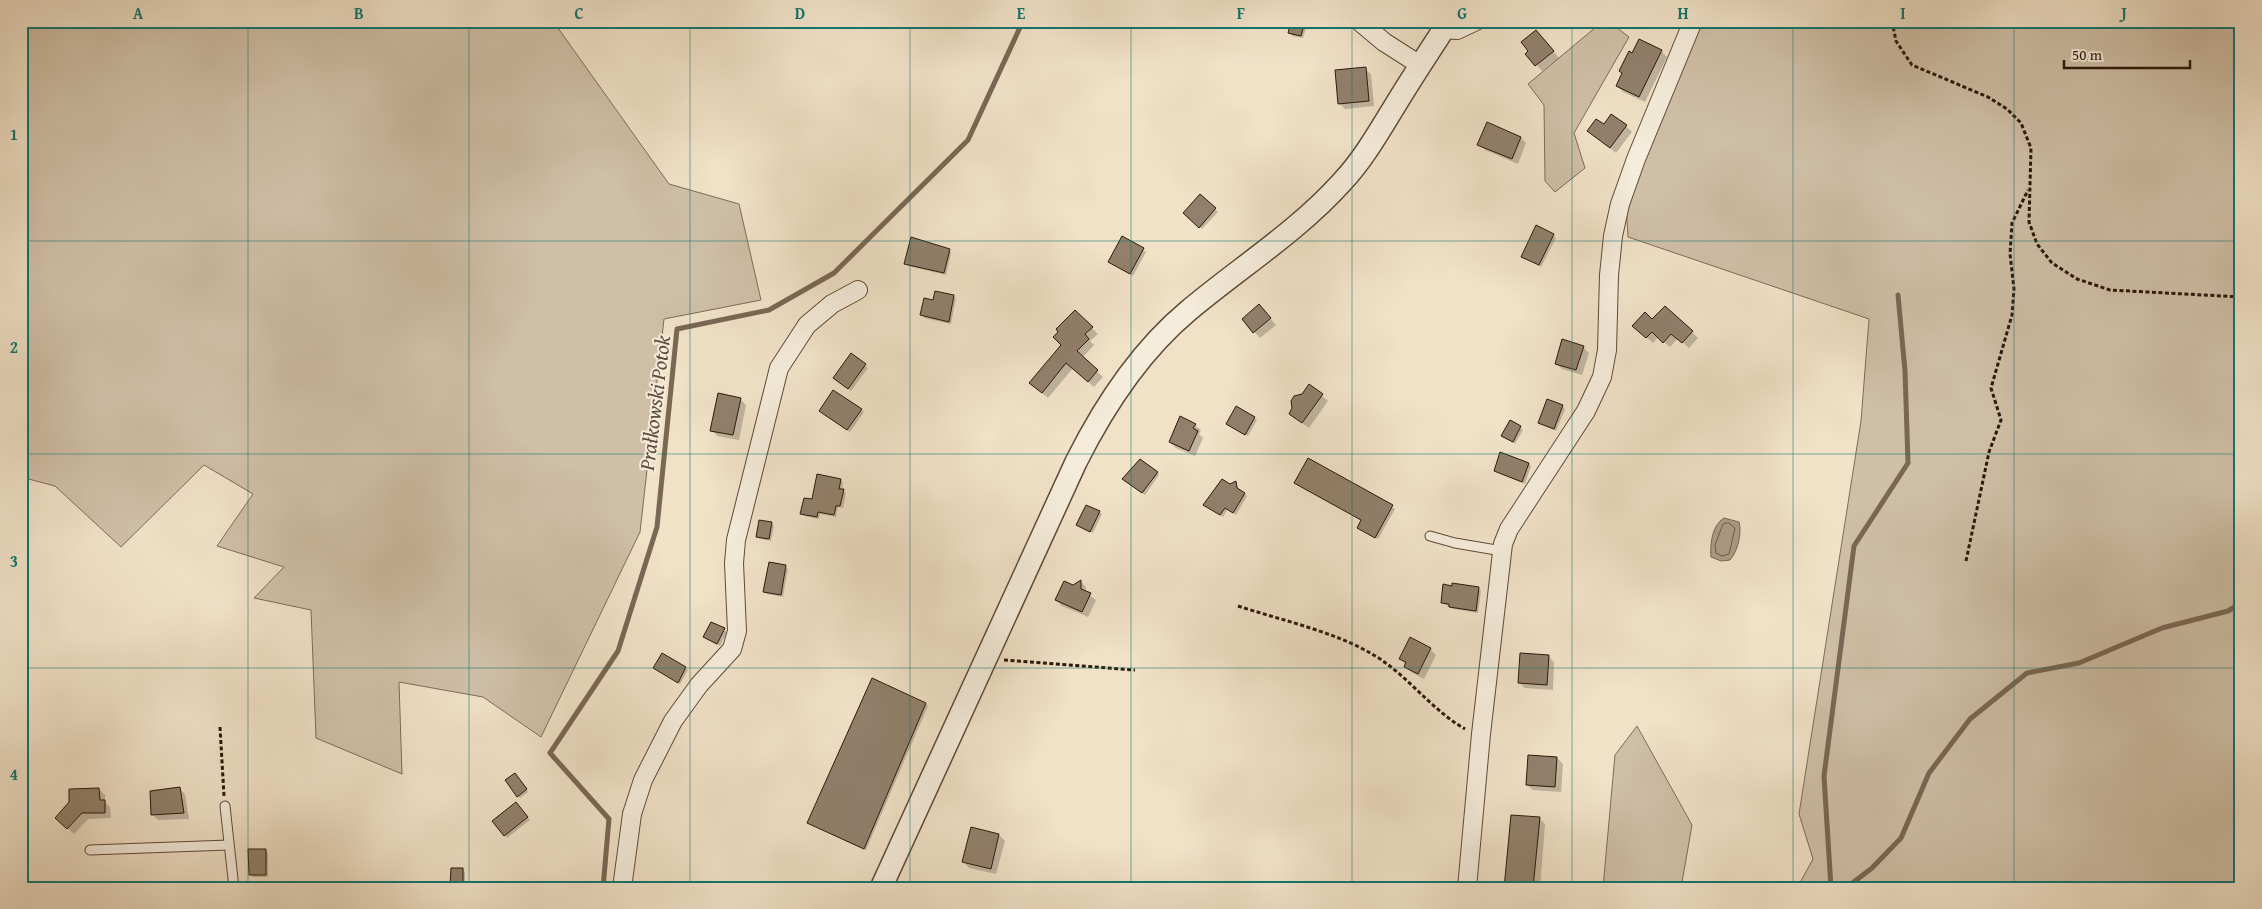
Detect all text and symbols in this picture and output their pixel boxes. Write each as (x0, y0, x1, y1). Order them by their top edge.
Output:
text: A (133, 1, 144, 25)
text: B (354, 1, 364, 25)
text: C (574, 1, 584, 25)
text: D (795, 1, 805, 25)
text: E (1017, 1, 1026, 25)
text: F (1237, 1, 1245, 25)
text: G (1457, 1, 1467, 25)
text: H (1677, 1, 1689, 25)
text: I (1900, 1, 1906, 25)
text: J (2118, 1, 2127, 25)
scale bar (2064, 38, 2191, 70)
text: 50 m (2072, 44, 2103, 65)
text: 1 (10, 122, 18, 146)
water label: Prałkowski Potok (631, 333, 678, 473)
text: 2 (10, 335, 18, 359)
text: 3 (10, 549, 18, 573)
text: 4 (10, 762, 18, 786)

